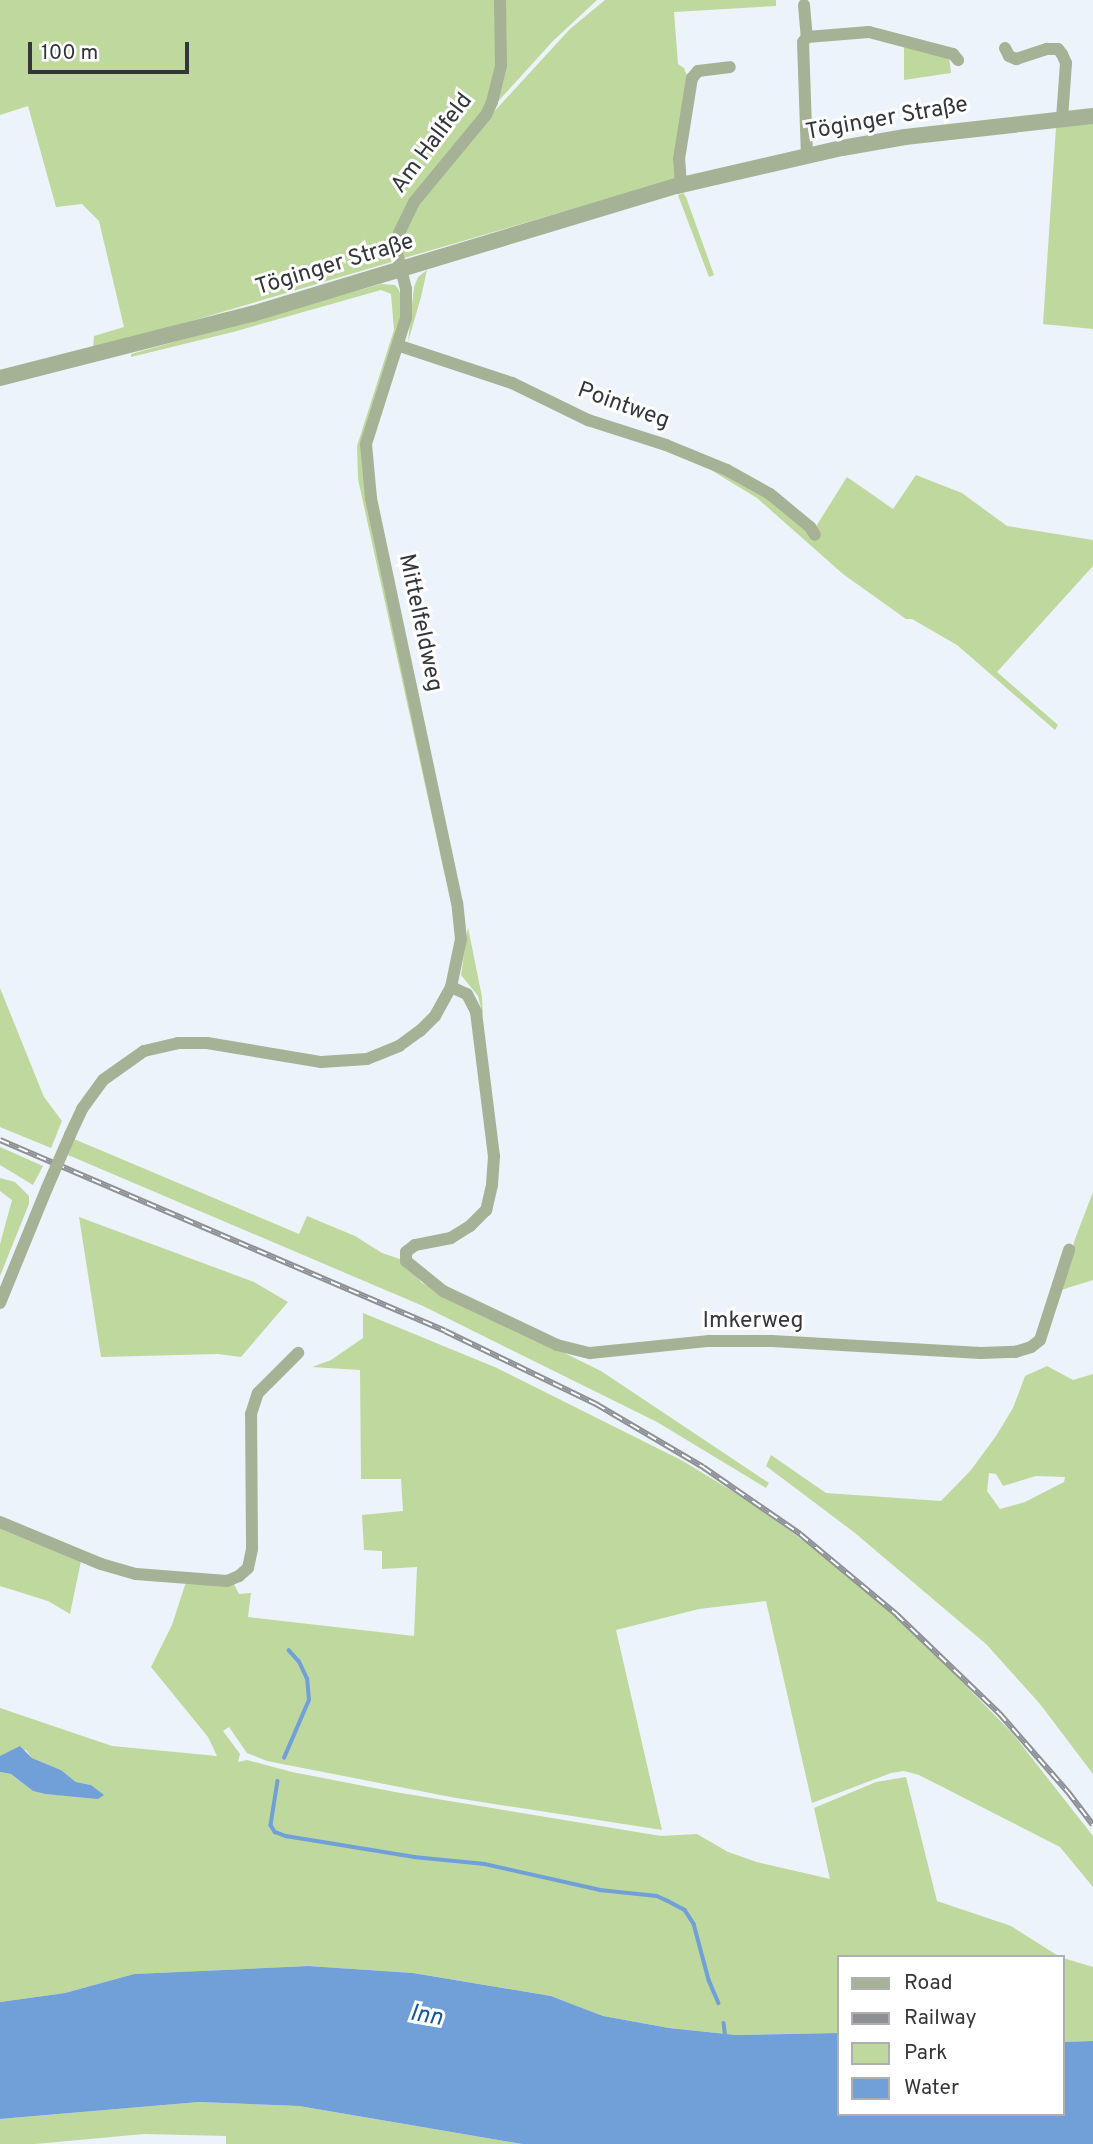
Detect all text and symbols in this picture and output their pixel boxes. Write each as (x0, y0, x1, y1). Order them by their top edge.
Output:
scale bar (32, 28, 192, 72)
text: 100 m (41, 40, 98, 67)
street label: Am Hallfeld (386, 88, 480, 200)
street label: Töginger Straße (804, 92, 970, 148)
street label: Töginger Straße (253, 229, 417, 303)
street label: Pointweg (573, 378, 673, 436)
street label: Mittelfeldweg (391, 552, 447, 694)
street label: Imkerweg (702, 1308, 804, 1336)
legend (838, 1955, 1065, 2116)
text: Road (904, 1970, 953, 1997)
water label: Inn (407, 2000, 445, 2034)
text: Railway (904, 2005, 977, 2032)
text: Park (904, 2040, 947, 2067)
text: Water (904, 2075, 959, 2102)

